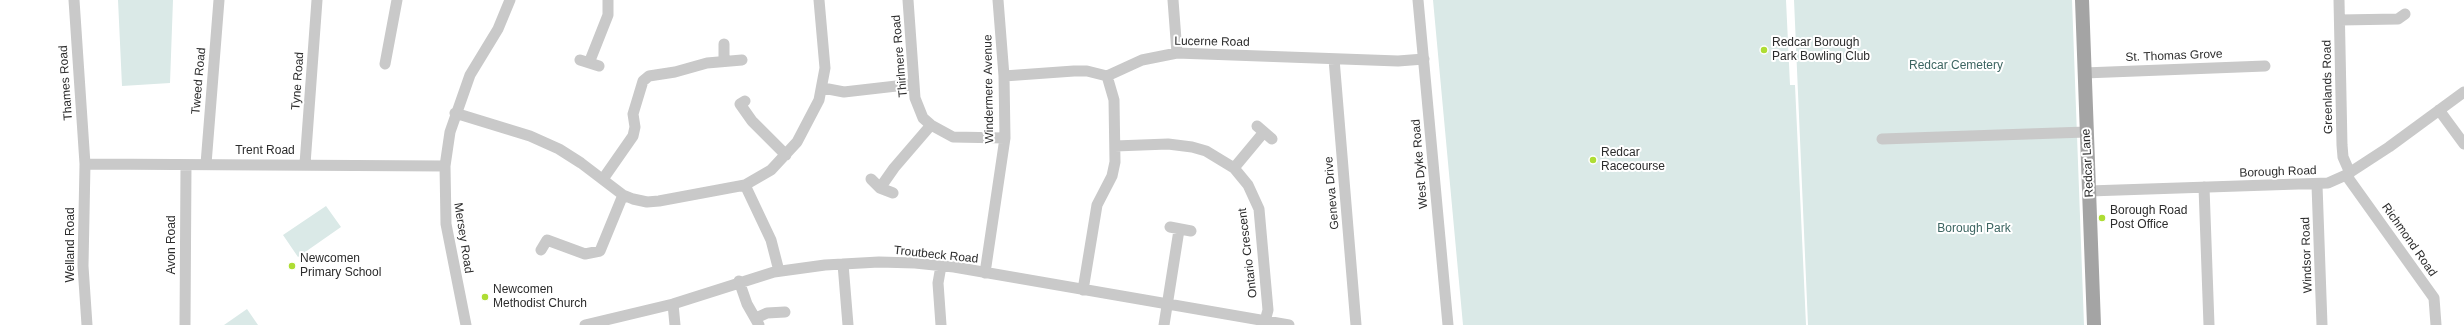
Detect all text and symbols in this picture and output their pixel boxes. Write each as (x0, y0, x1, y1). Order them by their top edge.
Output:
street label: Thirlmere Road (889, 14, 911, 98)
street label: Windermere Avenue (981, 34, 997, 144)
street label: Lucerne Road (1174, 34, 1250, 50)
place label: Redcar Borough Park Bowling Club (1772, 36, 1870, 64)
street label: Greenlands Road (2320, 40, 2336, 134)
street label: Thames Road (56, 45, 76, 121)
marker: Redcar Borough Park Bowling Club (1759, 45, 1769, 55)
street label: Tweed Road (189, 47, 209, 115)
street label: St. Thomas Grove (2125, 47, 2223, 65)
street label: Tyne Road (289, 52, 307, 110)
park label: Redcar Cemetery (1909, 59, 2003, 73)
street label: West Dyke Road (1409, 119, 1431, 209)
street label: Redcar Lane (2079, 128, 2097, 198)
street label: Trent Road (235, 144, 295, 158)
place label: Redcar Racecourse (1601, 146, 1665, 174)
marker: Redcar Racecourse (1588, 155, 1598, 165)
street label: Geneva Drive (1322, 156, 1342, 230)
street label: Borough Road (2239, 163, 2317, 181)
street label: Richmond Road (2378, 201, 2440, 279)
street label: Mersey Road (450, 202, 476, 274)
place label: Borough Road Post Office (2110, 204, 2187, 232)
street label: Welland Road (64, 207, 78, 283)
street label: Ontario Crescent (1235, 207, 1261, 299)
marker: Borough Road Post Office (2097, 213, 2107, 223)
street label: Avon Road (165, 215, 179, 275)
street label: Windsor Road (2298, 217, 2316, 293)
park label: Borough Park (1937, 222, 2011, 236)
street label: Troutbeck Road (893, 243, 979, 267)
place label: Newcomen Primary School (300, 252, 381, 280)
marker: Newcomen Primary School (287, 261, 297, 271)
place label: Newcomen Methodist Church (493, 283, 587, 311)
marker: Newcomen Methodist Church (480, 292, 490, 302)

